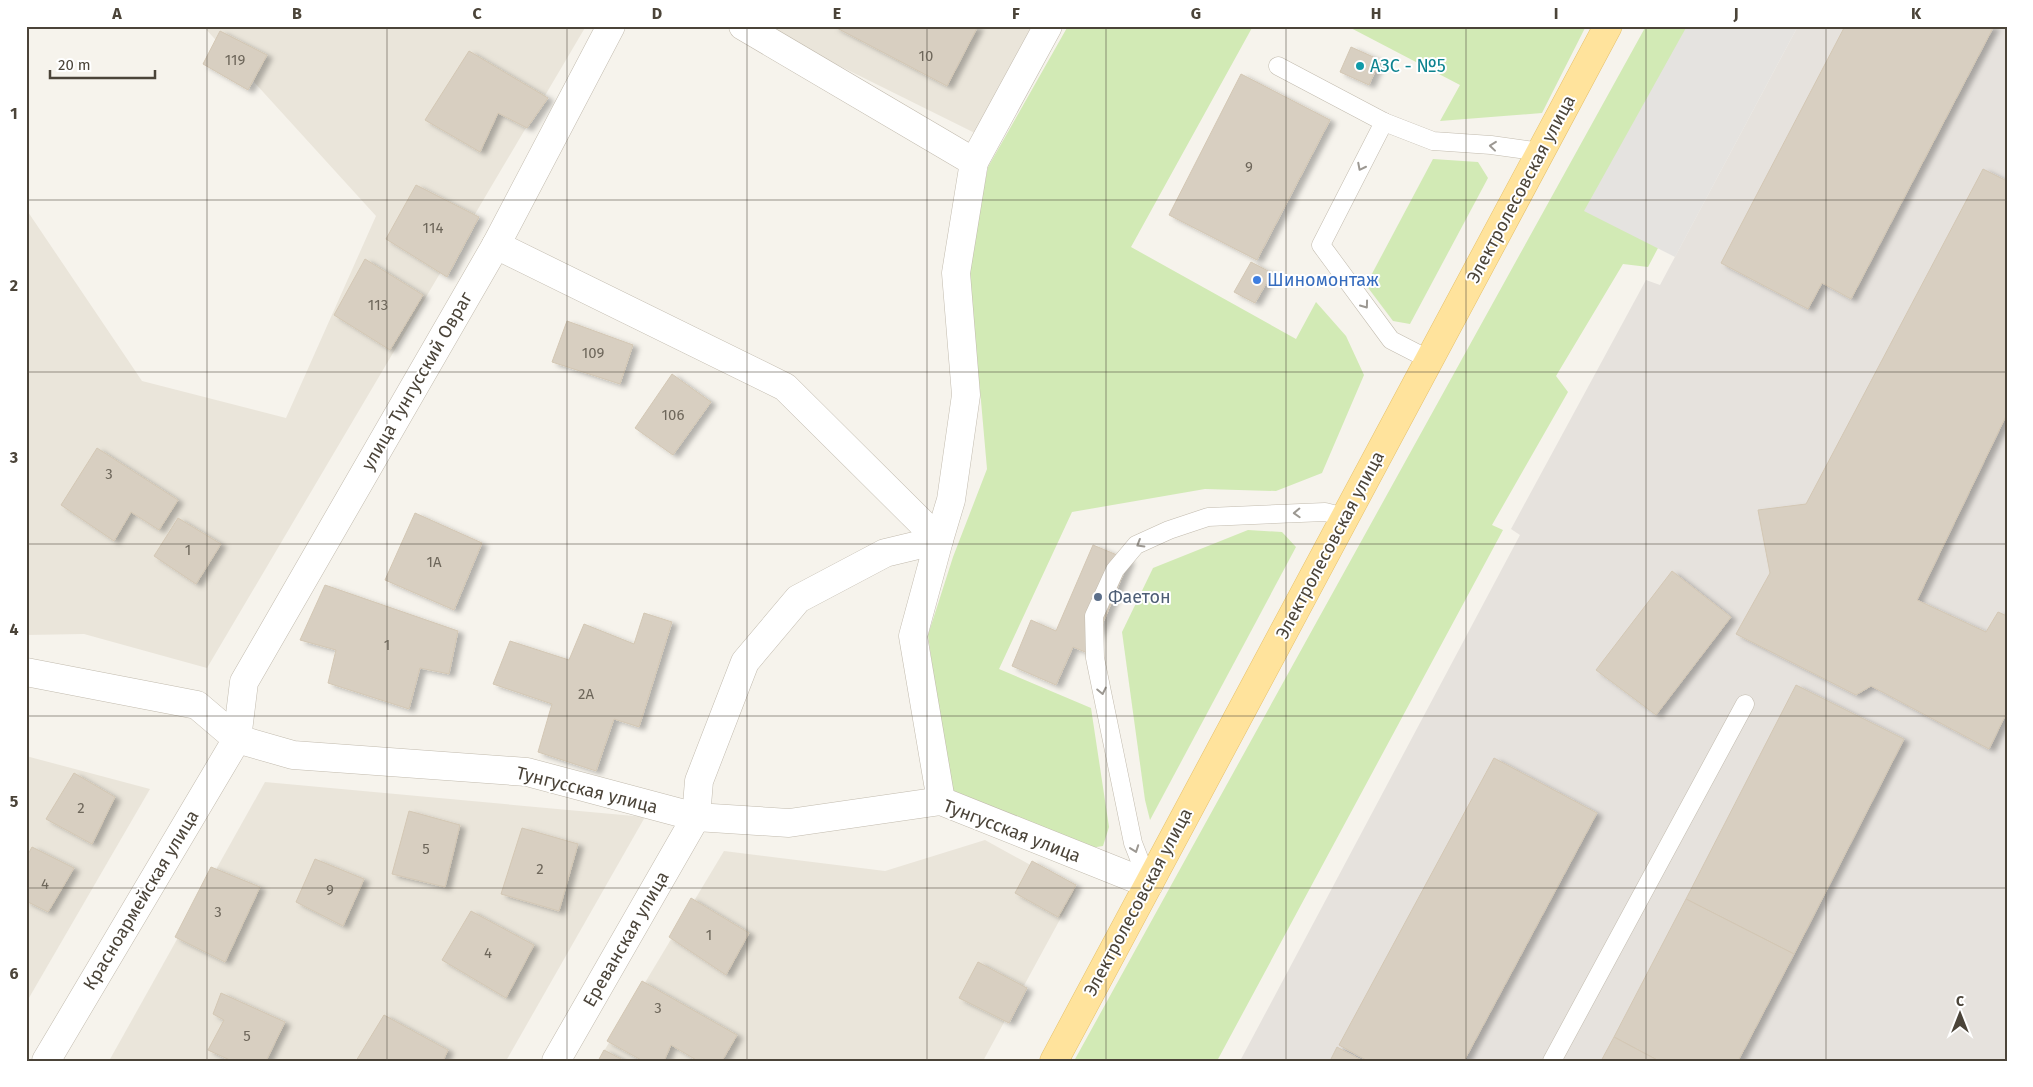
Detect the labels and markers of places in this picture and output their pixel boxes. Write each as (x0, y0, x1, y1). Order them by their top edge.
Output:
place label: АЗС - №5 (1370, 55, 1446, 77)
marker: АЗС - №5 (1354, 60, 1366, 72)
place label: Шиномонтаж (1267, 269, 1379, 291)
marker: Шиномонтаж (1251, 274, 1263, 286)
place label: Фаетон (1108, 586, 1171, 608)
marker: Фаетон (1092, 591, 1104, 603)

